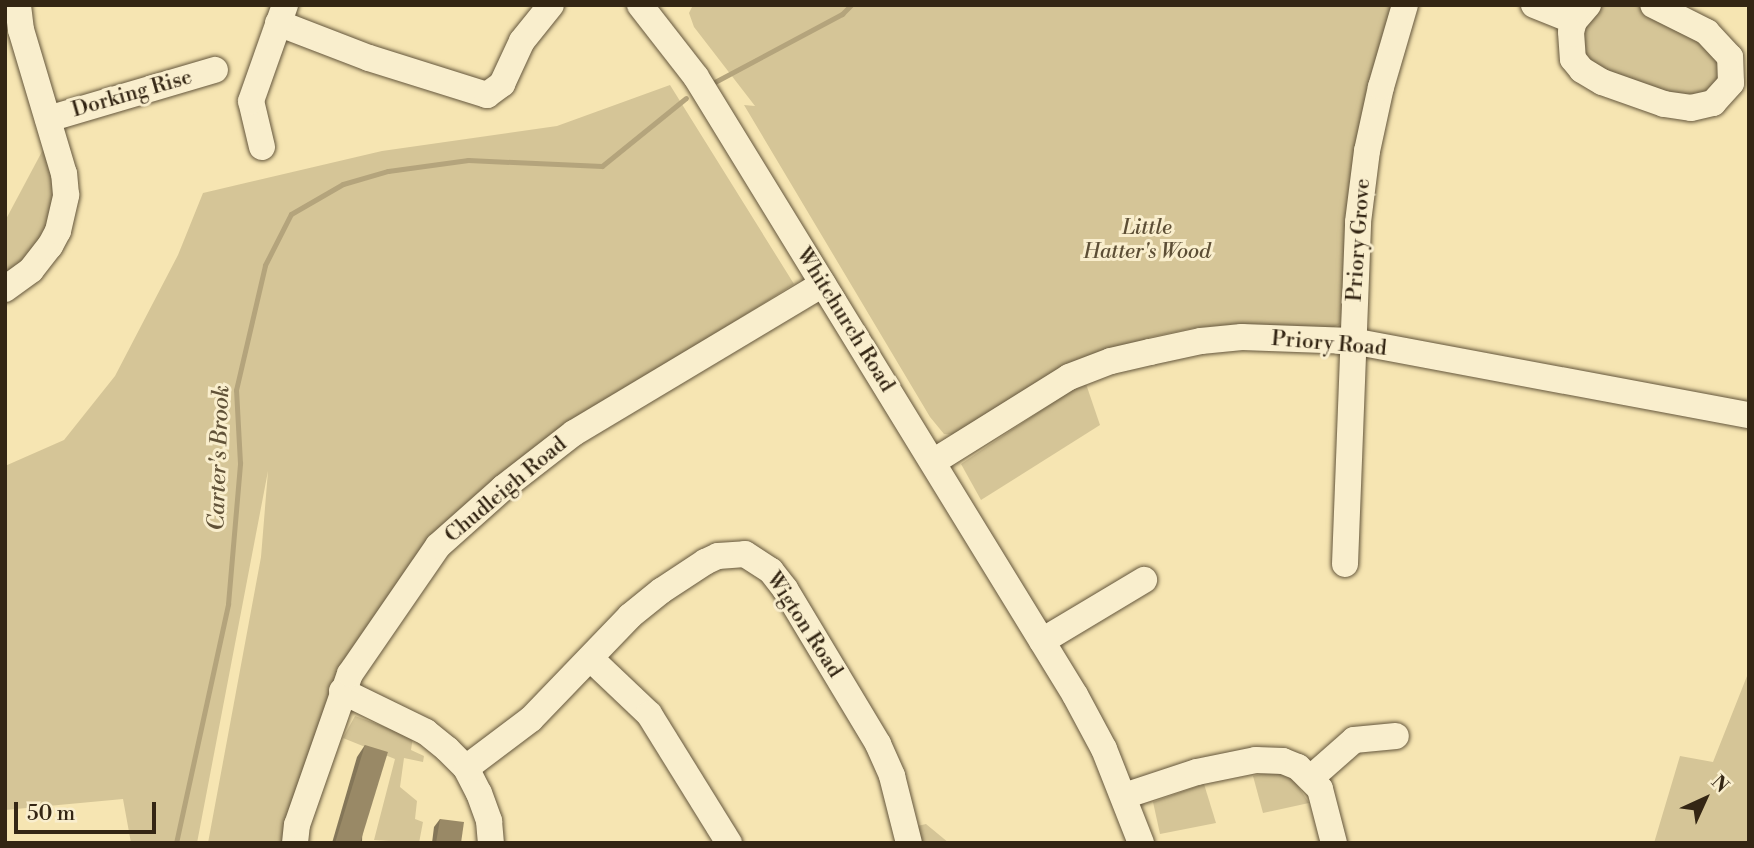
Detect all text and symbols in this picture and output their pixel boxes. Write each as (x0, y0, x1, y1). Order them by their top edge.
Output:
street label: Dorking Rise (69, 65, 195, 123)
street label: Priory Grove (1342, 178, 1376, 302)
park label: Little Hatter's Wood (1083, 215, 1211, 265)
street label: Whitchurch Road (791, 243, 899, 397)
street label: Priory Road (1270, 326, 1388, 362)
water label: Carter's Brook (203, 385, 235, 531)
street label: Chudleigh Road (440, 432, 572, 548)
street label: Wigton Road (761, 568, 847, 682)
north arrow (1670, 764, 1740, 834)
text: N (1706, 770, 1734, 798)
scale bar (18, 788, 159, 832)
text: 50 m (27, 801, 75, 827)

